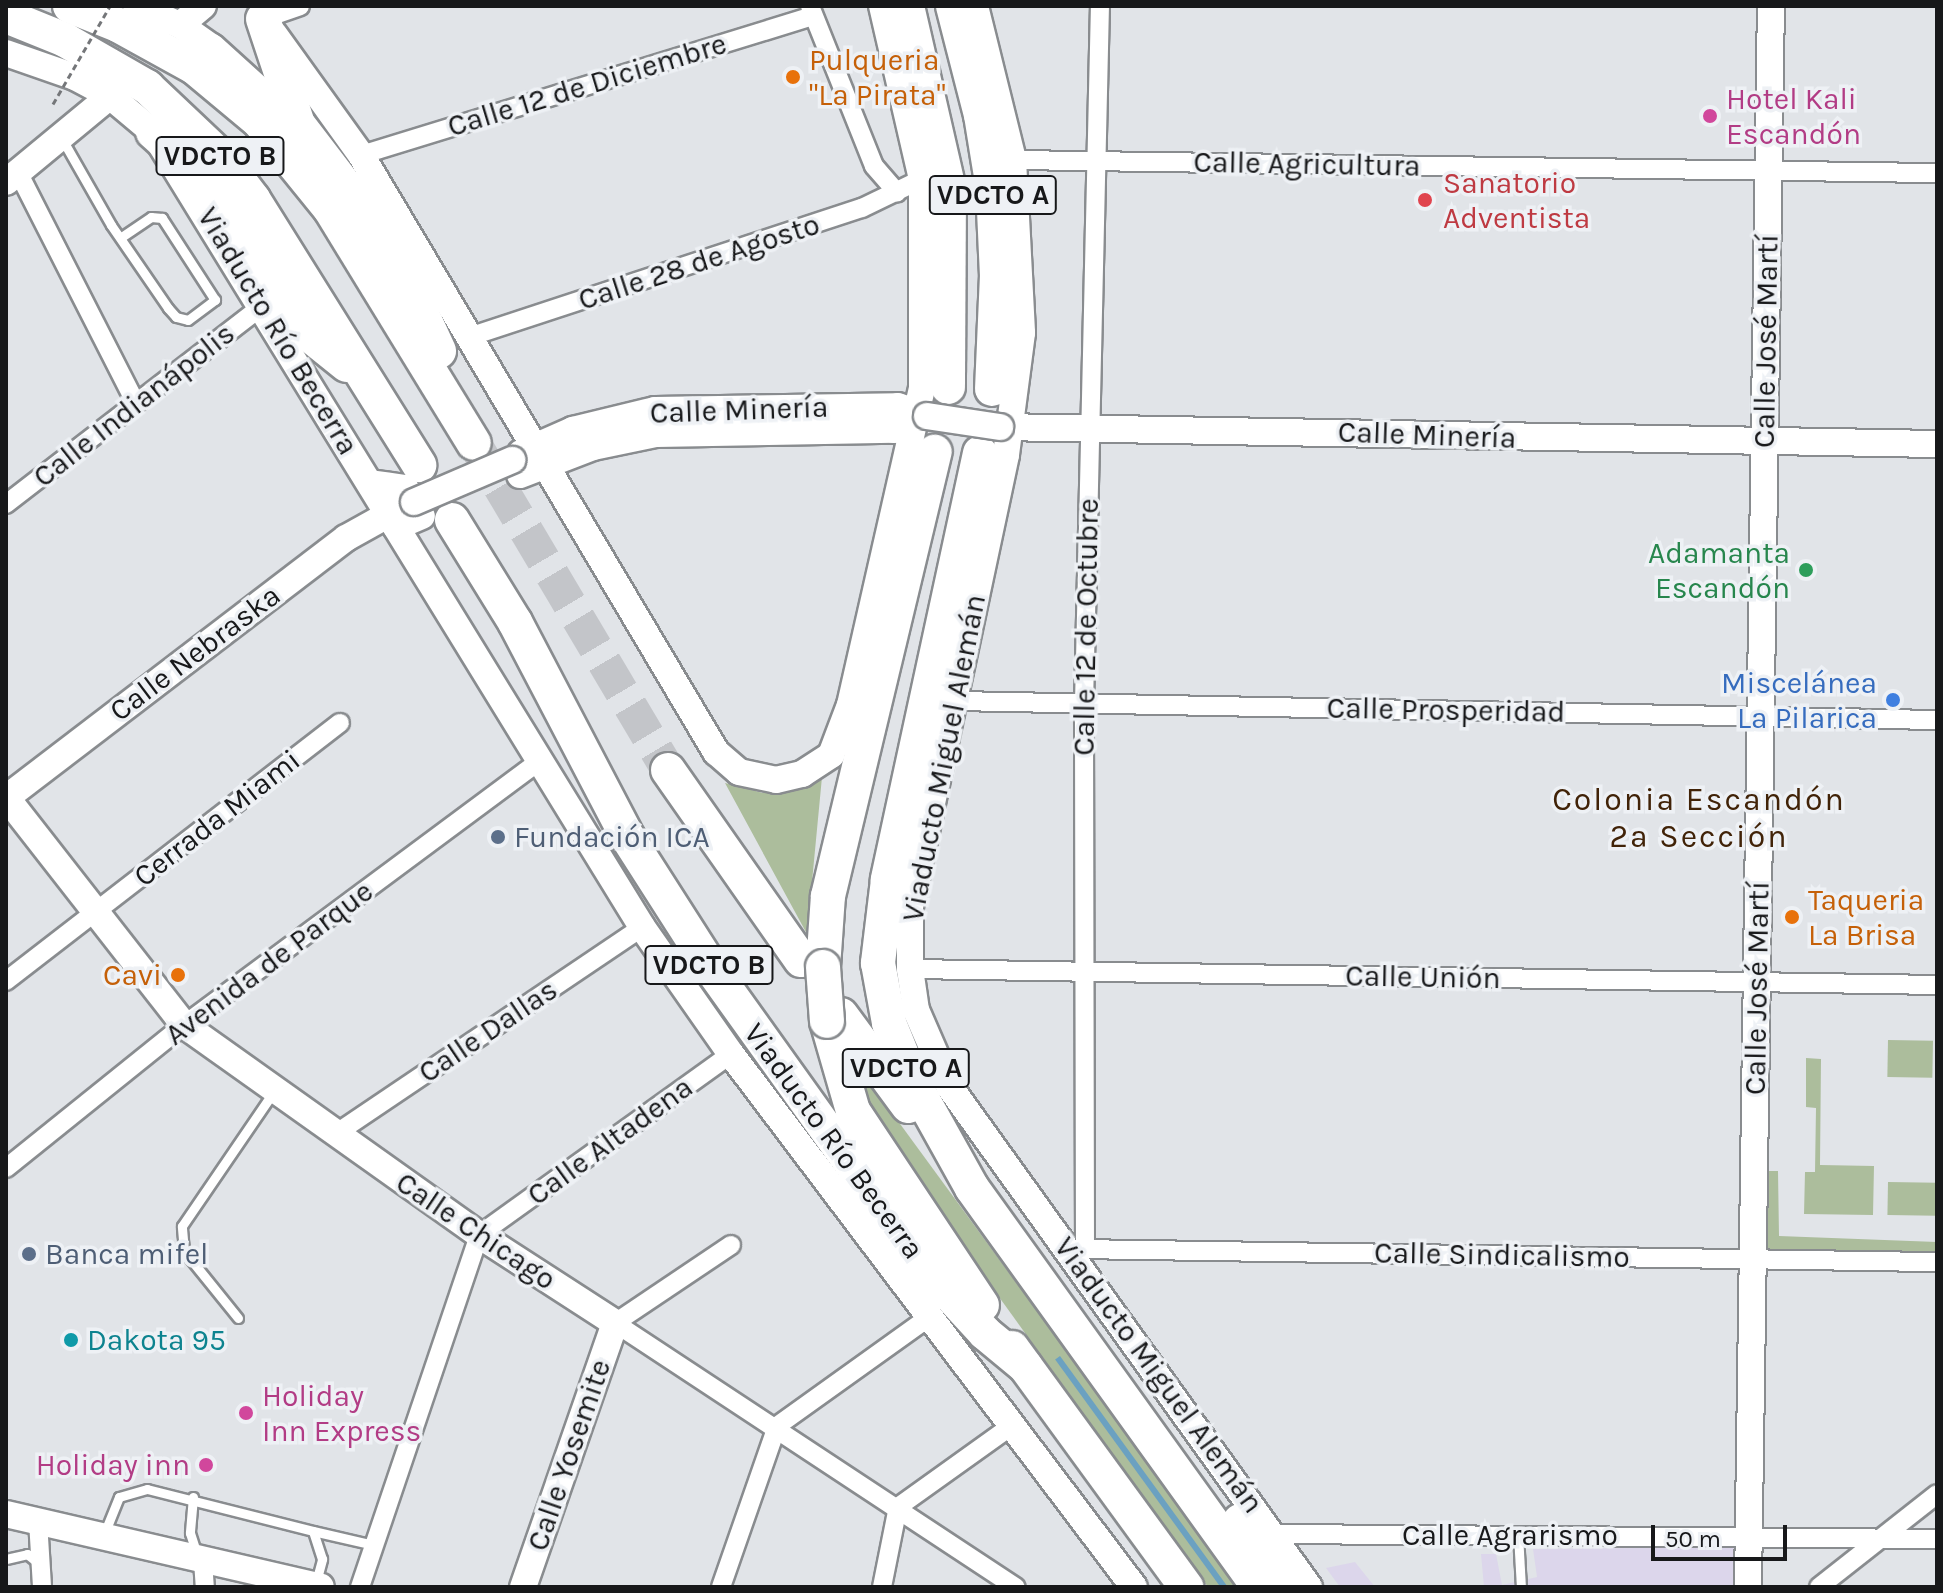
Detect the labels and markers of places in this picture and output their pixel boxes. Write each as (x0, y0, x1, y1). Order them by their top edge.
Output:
place label: Pulqueria "La Pirata" (809, 42, 946, 112)
marker: Pulqueria "La Pirata" (784, 68, 802, 86)
place label: Hotel Kali Escandón (1726, 81, 1861, 152)
marker: Hotel Kali Escandón (1701, 107, 1719, 125)
place label: Sanatorio Adventista (1443, 165, 1590, 236)
marker: Sanatorio Adventista (1414, 189, 1436, 211)
place label: Adamanta Escandón (1648, 535, 1790, 606)
marker: Adamanta Escandón (1797, 561, 1815, 579)
place label: Miscelánea La Pilarica (1721, 665, 1877, 736)
marker: Miscelánea La Pilarica (1884, 691, 1902, 709)
place label: Fundación ICA (514, 819, 710, 855)
marker: Fundación ICA (489, 828, 507, 846)
place label: Taqueria La Brisa (1808, 882, 1924, 952)
marker: Taqueria La Brisa (1783, 908, 1801, 926)
place label: Cavi (103, 957, 162, 993)
marker: Cavi (169, 966, 187, 984)
place label: Banca mifel (45, 1236, 208, 1272)
marker: Banca mifel (20, 1245, 38, 1263)
place label: Dakota 95 (87, 1322, 226, 1358)
marker: Dakota 95 (62, 1331, 80, 1349)
place label: Holiday Inn Express (262, 1378, 421, 1448)
marker: Holiday Inn Express (237, 1404, 255, 1422)
place label: Holiday inn (36, 1447, 190, 1483)
marker: Holiday inn (197, 1456, 215, 1474)

